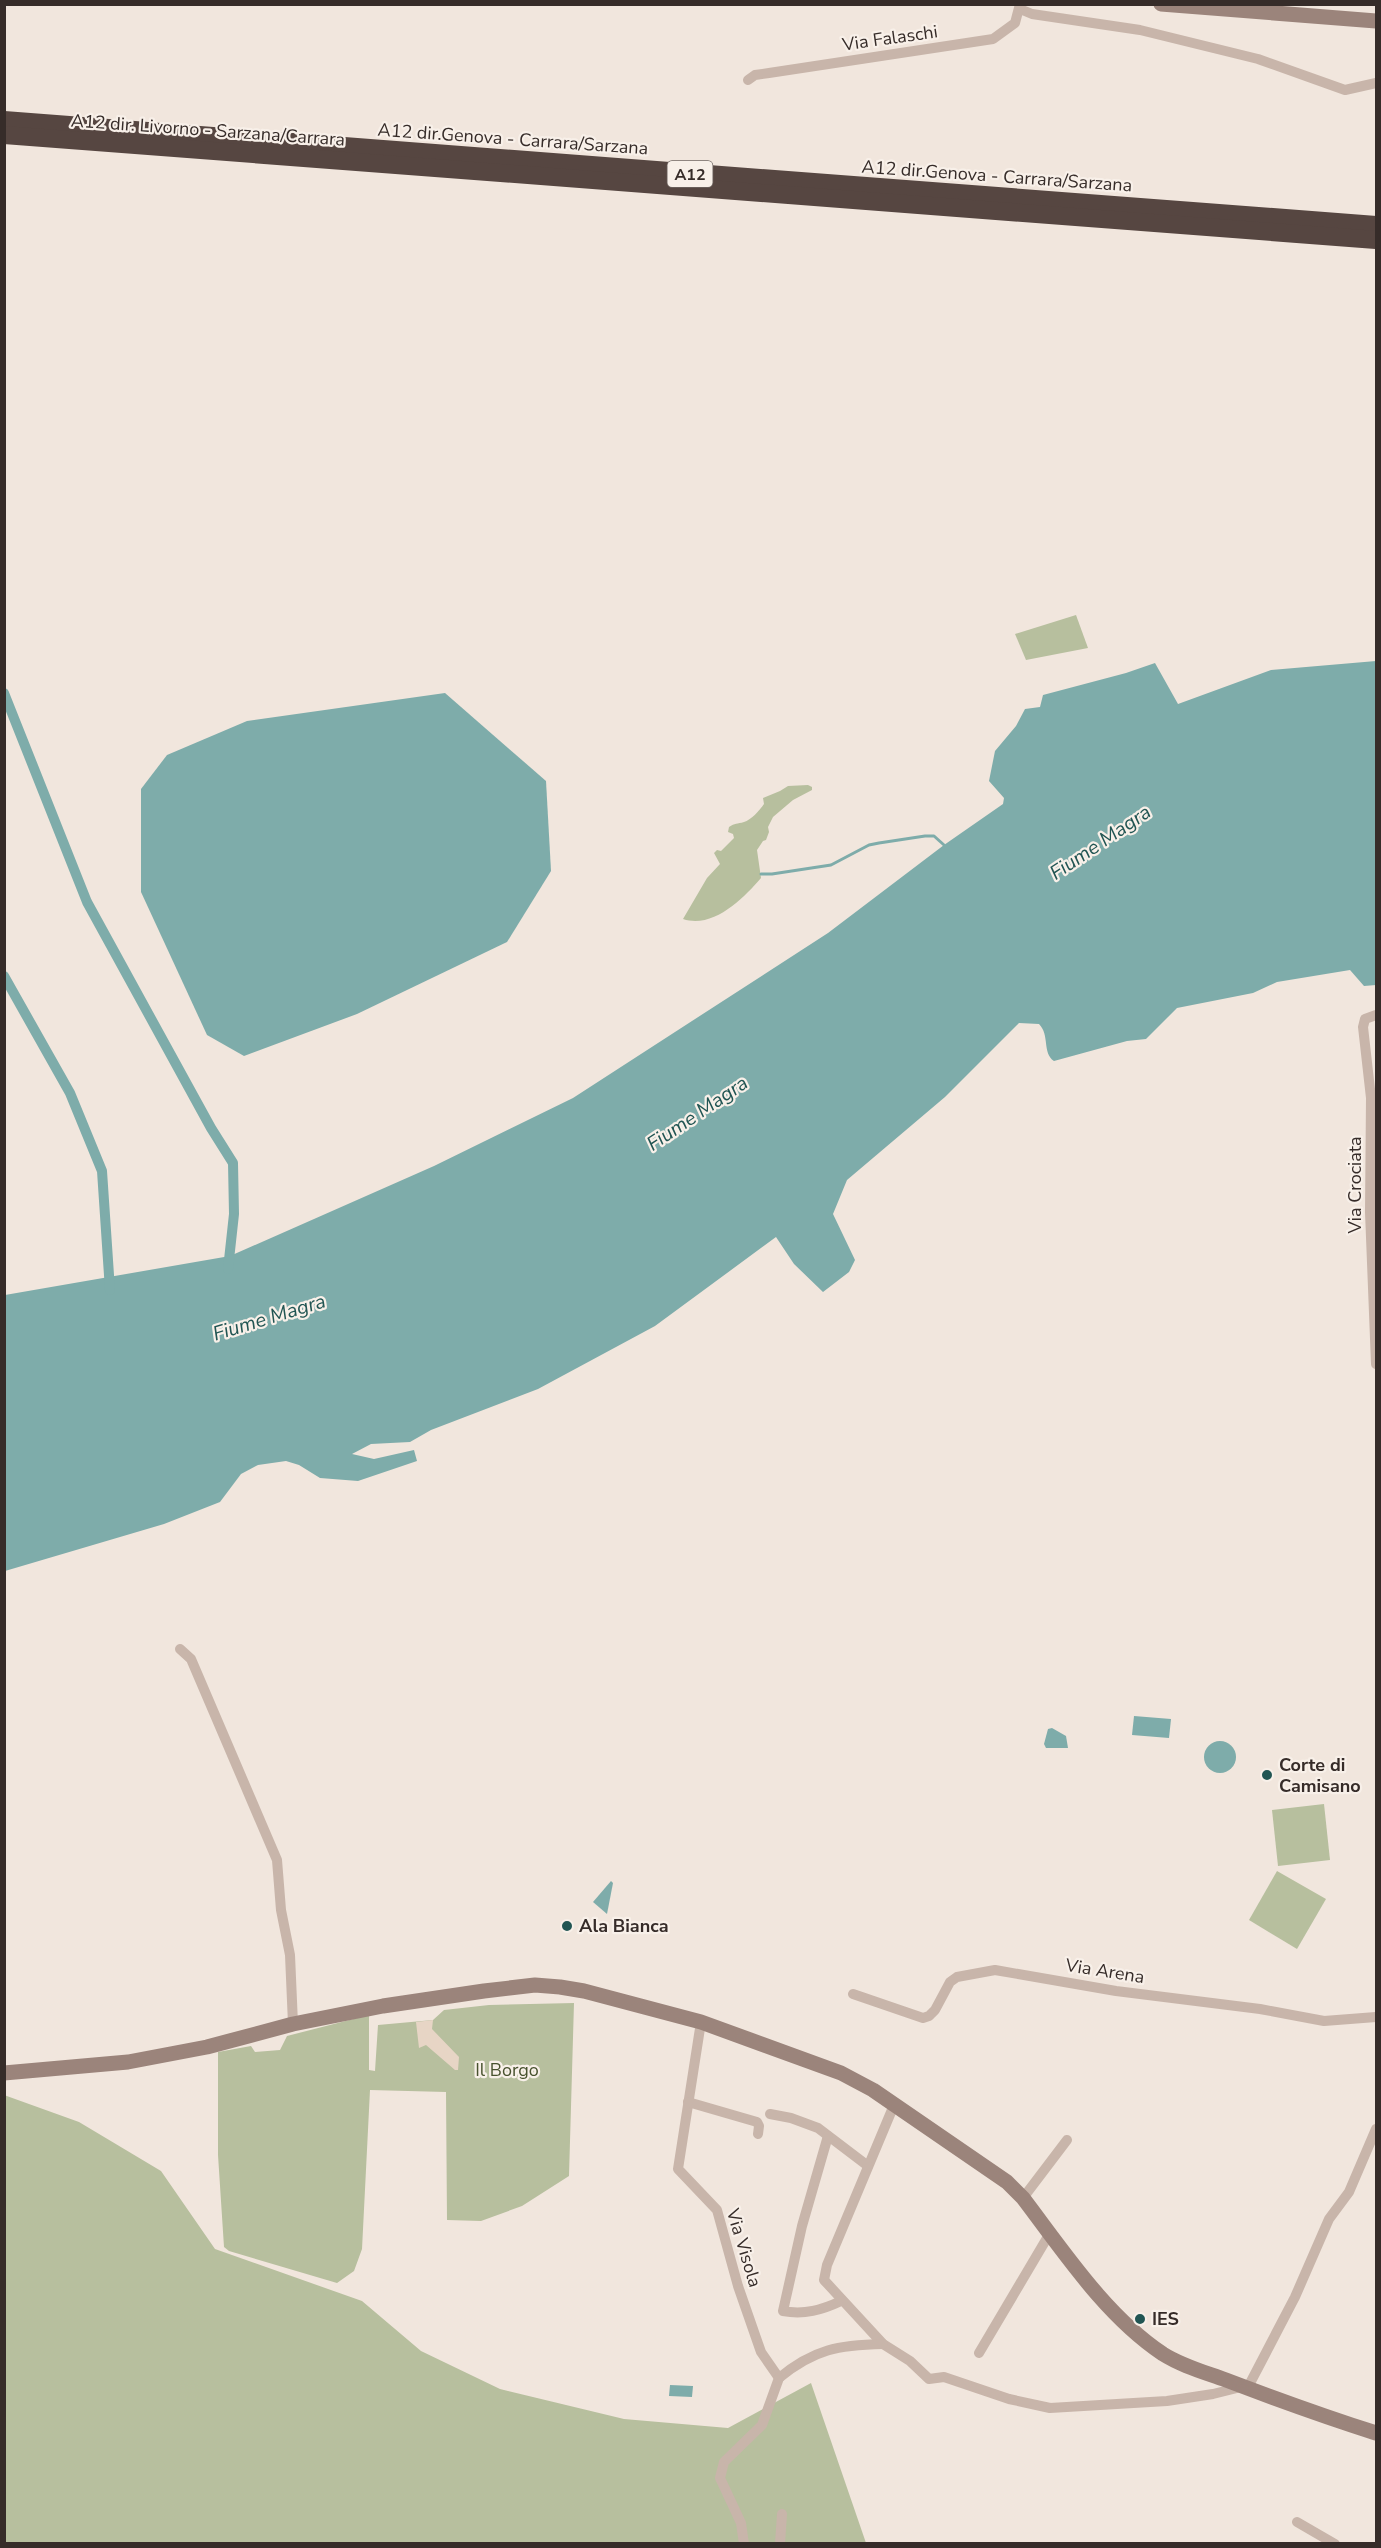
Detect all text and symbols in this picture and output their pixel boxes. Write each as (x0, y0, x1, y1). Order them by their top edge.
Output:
street label: Via Falaschi (840, 19, 939, 57)
street label: A12 dir. Livorno - Sarzana/Carrara (70, 108, 346, 152)
street label: A12 dir.Genova - Carrara/Sarzana (377, 118, 649, 160)
street label: A12 dir.Genova - Carrara/Sarzana (861, 155, 1133, 197)
road number: A12 (668, 161, 712, 187)
water label: Fiume Magra (1044, 799, 1156, 886)
water label: Fiume Magra (641, 1070, 753, 1157)
street label: Via Crociata (1343, 1136, 1367, 1235)
water label: Fiume Magra (209, 1287, 329, 1347)
place label: Corte di Camisano (1279, 1753, 1361, 1798)
marker: Corte di Camisano (1260, 1768, 1274, 1782)
place label: Ala Bianca (579, 1914, 668, 1938)
marker: Ala Bianca (560, 1919, 574, 1933)
street label: Via Arena (1063, 1953, 1146, 1989)
park label: Il Borgo (475, 2058, 539, 2082)
street label: Via Visola (720, 2205, 767, 2290)
place label: IES (1152, 2307, 1179, 2331)
marker: IES (1133, 2312, 1147, 2326)

